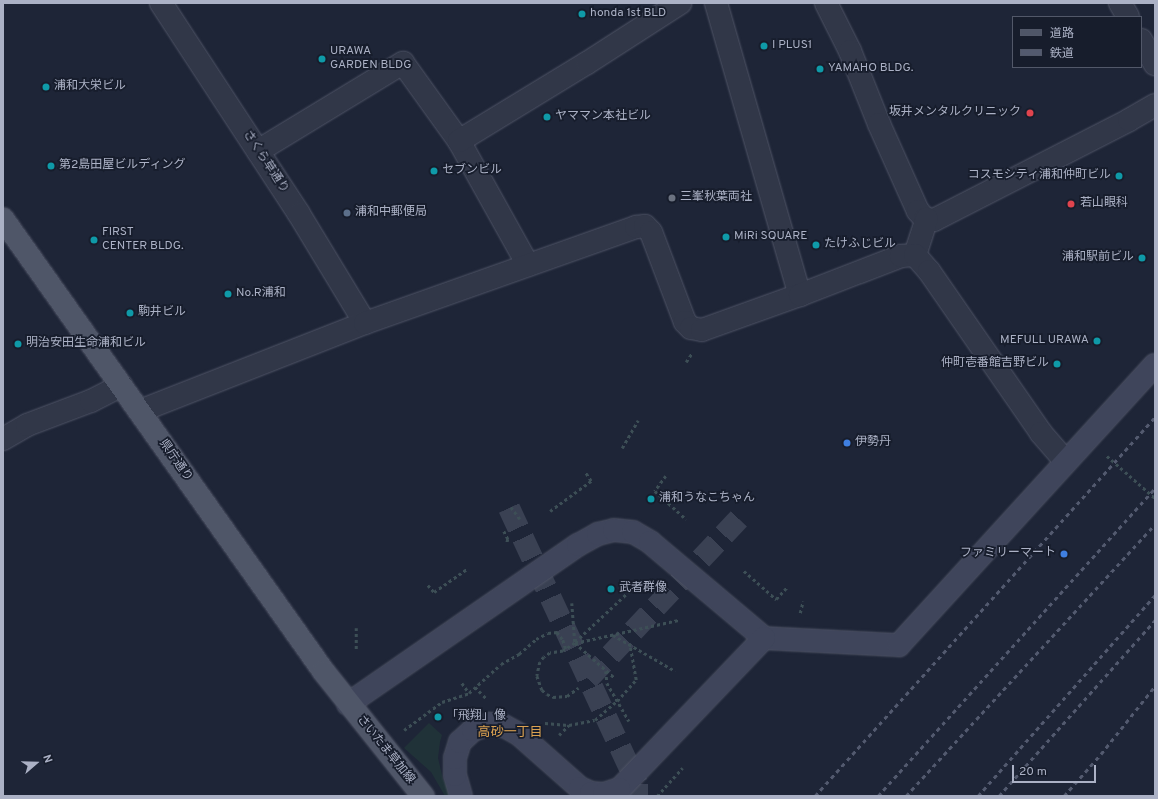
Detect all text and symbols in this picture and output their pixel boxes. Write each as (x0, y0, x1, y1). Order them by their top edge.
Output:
place label: honda 1st BLD (590, 7, 666, 21)
marker: honda 1st BLD (577, 9, 587, 19)
legend (1012, 16, 1142, 68)
text: 道路 (1050, 26, 1074, 42)
place label: I PLUS1 (772, 39, 812, 53)
marker: I PLUS1 (759, 41, 769, 51)
place label: URAWA GARDEN BLDG (330, 45, 411, 73)
text: 鉄道 (1050, 46, 1074, 62)
marker: URAWA GARDEN BLDG (317, 54, 327, 64)
place label: YAMAHO BLDG. (828, 62, 913, 76)
marker: YAMAHO BLDG. (815, 64, 825, 74)
place label: 浦和大栄ビル (54, 80, 126, 94)
marker: 浦和大栄ビル (41, 82, 51, 92)
place label: 坂井メンタルクリニック (889, 106, 1021, 120)
marker: 坂井メンタルクリニック (1024, 107, 1036, 119)
place label: ヤママン本社ビル (555, 110, 651, 124)
marker: ヤママン本社ビル (542, 112, 552, 122)
street label: さくら草通り (239, 128, 291, 196)
place label: 第2島田屋ビルディング (59, 159, 186, 173)
marker: 第2島田屋ビルディング (46, 161, 56, 171)
place label: セブンビル (442, 164, 502, 178)
marker: セブンビル (429, 166, 439, 176)
place label: コスモシティ浦和仲町ビル (967, 169, 1111, 183)
marker: コスモシティ浦和仲町ビル (1114, 171, 1124, 181)
place label: 三峯秋葉両社 (680, 191, 752, 205)
marker: 三峯秋葉両社 (667, 193, 677, 203)
place label: 若山眼科 (1080, 197, 1128, 211)
marker: 若山眼科 (1065, 198, 1077, 210)
place label: 浦和中郵便局 (355, 206, 427, 220)
marker: 浦和中郵便局 (342, 208, 352, 218)
place label: FIRST CENTER BLDG. (102, 226, 184, 254)
place label: MiRi SQUARE (734, 230, 807, 244)
marker: MiRi SQUARE (721, 232, 731, 242)
marker: FIRST CENTER BLDG. (89, 235, 99, 245)
place label: たけふじビル (824, 238, 896, 252)
marker: たけふじビル (811, 240, 821, 250)
place label: 浦和駅前ビル (1062, 251, 1134, 265)
marker: 浦和駅前ビル (1137, 253, 1147, 263)
place label: No.R浦和 (236, 287, 286, 301)
marker: No.R浦和 (223, 289, 233, 299)
place label: 駒井ビル (138, 306, 186, 320)
marker: 駒井ビル (125, 308, 135, 318)
place label: MEFULL URAWA (1000, 334, 1089, 348)
marker: MEFULL URAWA (1092, 336, 1102, 346)
place label: 明治安田生命浦和ビル (26, 337, 146, 351)
marker: 明治安田生命浦和ビル (13, 339, 23, 349)
place label: 仲町壱番館吉野ビル (941, 357, 1049, 371)
marker: 仲町壱番館吉野ビル (1052, 359, 1062, 369)
place label: 伊勢丹 (855, 436, 891, 450)
street label: 県庁通り (155, 437, 195, 485)
marker: 伊勢丹 (842, 438, 852, 448)
place label: 浦和うなこちゃん (659, 492, 755, 506)
marker: 浦和うなこちゃん (646, 494, 656, 504)
place label: ファミリーマート (960, 547, 1056, 561)
marker: ファミリーマート (1059, 549, 1069, 559)
place label: 武者群像 (619, 582, 667, 596)
marker: 武者群像 (606, 584, 616, 594)
place label: 「飛翔」像 (446, 710, 506, 724)
marker: 「飛翔」像 (433, 712, 443, 722)
street label: さいたま草加線 (353, 713, 417, 787)
district label: 高砂一丁目 (478, 725, 542, 741)
north arrow (16, 743, 56, 783)
text: N (39, 753, 55, 765)
scale bar (1014, 757, 1098, 783)
text: 20 m (1019, 764, 1047, 780)

